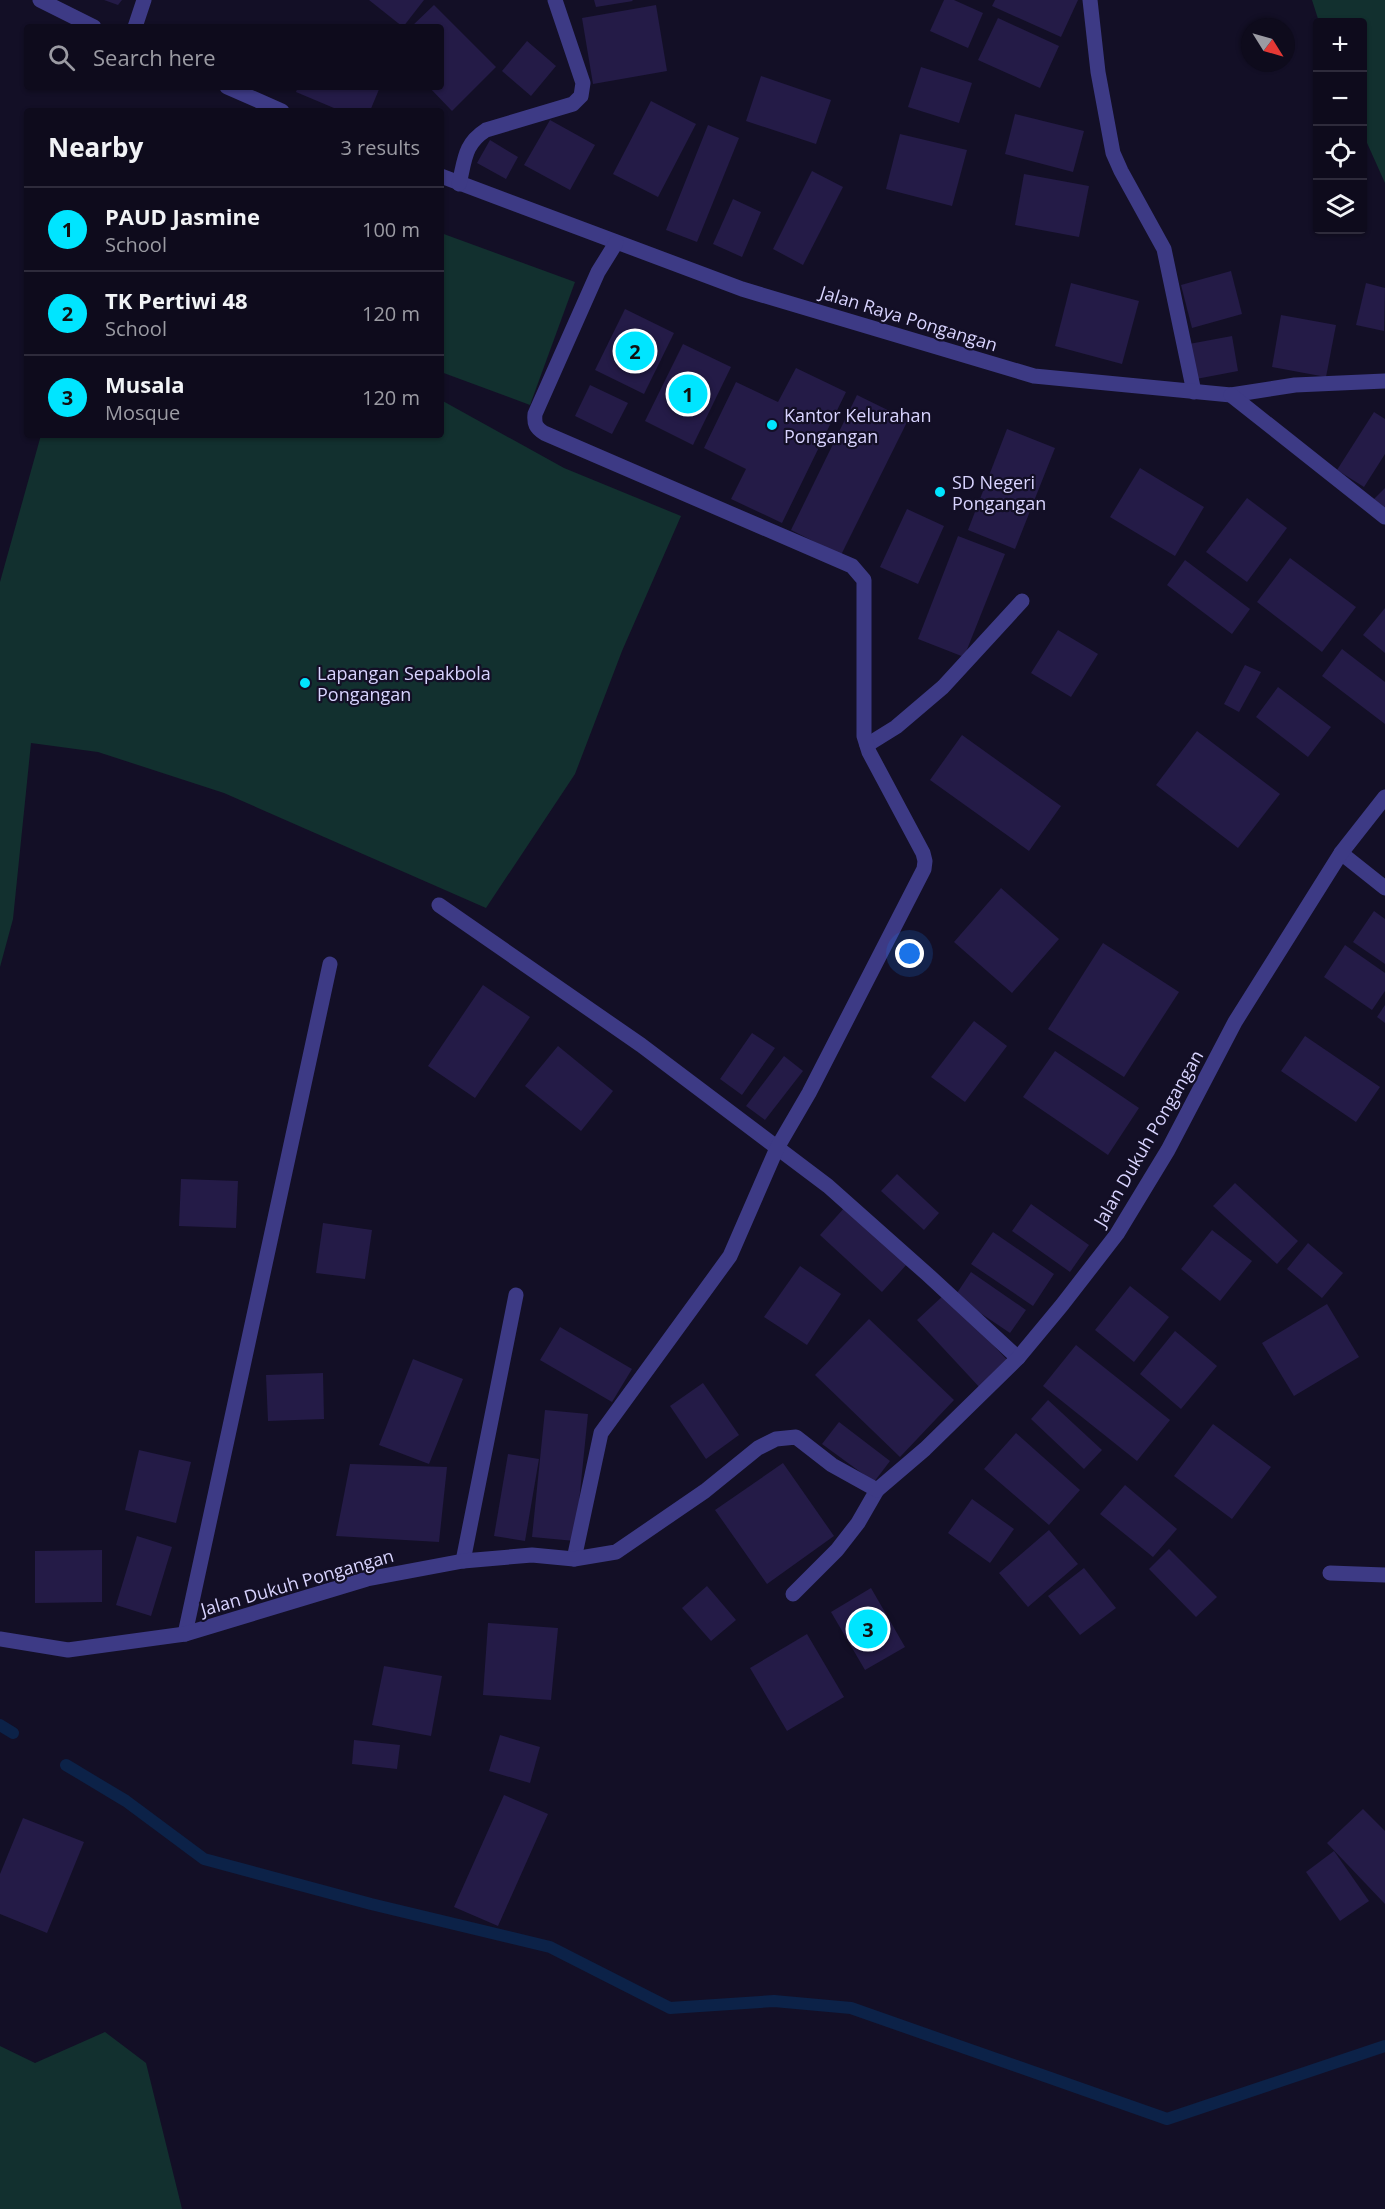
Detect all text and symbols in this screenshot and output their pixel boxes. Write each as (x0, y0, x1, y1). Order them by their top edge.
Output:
north arrow (1241, 18, 1295, 72)
map controls (1313, 18, 1367, 234)
button: + (1313, 18, 1367, 72)
search box (24, 24, 444, 90)
icon: search (45, 41, 78, 74)
text: Search here (93, 42, 216, 72)
button: − (1313, 72, 1367, 126)
button: locate (1313, 126, 1367, 180)
text: Nearby (48, 129, 143, 165)
text: 3 results (340, 134, 420, 161)
button: layers (1313, 180, 1367, 234)
text: PAUD Jasmine (105, 201, 260, 231)
text: 1 (62, 216, 73, 243)
text: 100 m (362, 216, 420, 243)
text: School (105, 231, 167, 258)
street label: Jalan Raya Pongangan (815, 279, 1001, 356)
text: TK Pertiwi 48 (105, 285, 248, 315)
text: 2 (62, 300, 73, 327)
text: 120 m (362, 300, 420, 327)
text: School (105, 315, 167, 342)
pin: 2 (616, 328, 654, 374)
text: Musala (105, 369, 184, 399)
pin: 1 (668, 372, 708, 416)
text: 3 (62, 384, 73, 411)
text: 120 m (362, 384, 420, 411)
text: Mosque (105, 399, 180, 426)
place label: Kantor Kelurahan Pongangan (784, 403, 932, 448)
marker: Kantor Kelurahan Pongangan (765, 418, 779, 432)
place label: SD Negeri Pongangan (952, 470, 1046, 515)
marker: SD Negeri Pongangan (933, 485, 947, 499)
place label: Lapangan Sepakbola Pongangan (317, 661, 491, 706)
marker: Lapangan Sepakbola Pongangan (298, 676, 312, 690)
your location (895, 939, 924, 968)
street label: Jalan Dukuh Pongangan (1087, 1046, 1208, 1232)
street label: Jalan Dukuh Pongangan (196, 1543, 396, 1622)
pin: 3 (848, 1606, 888, 1652)

